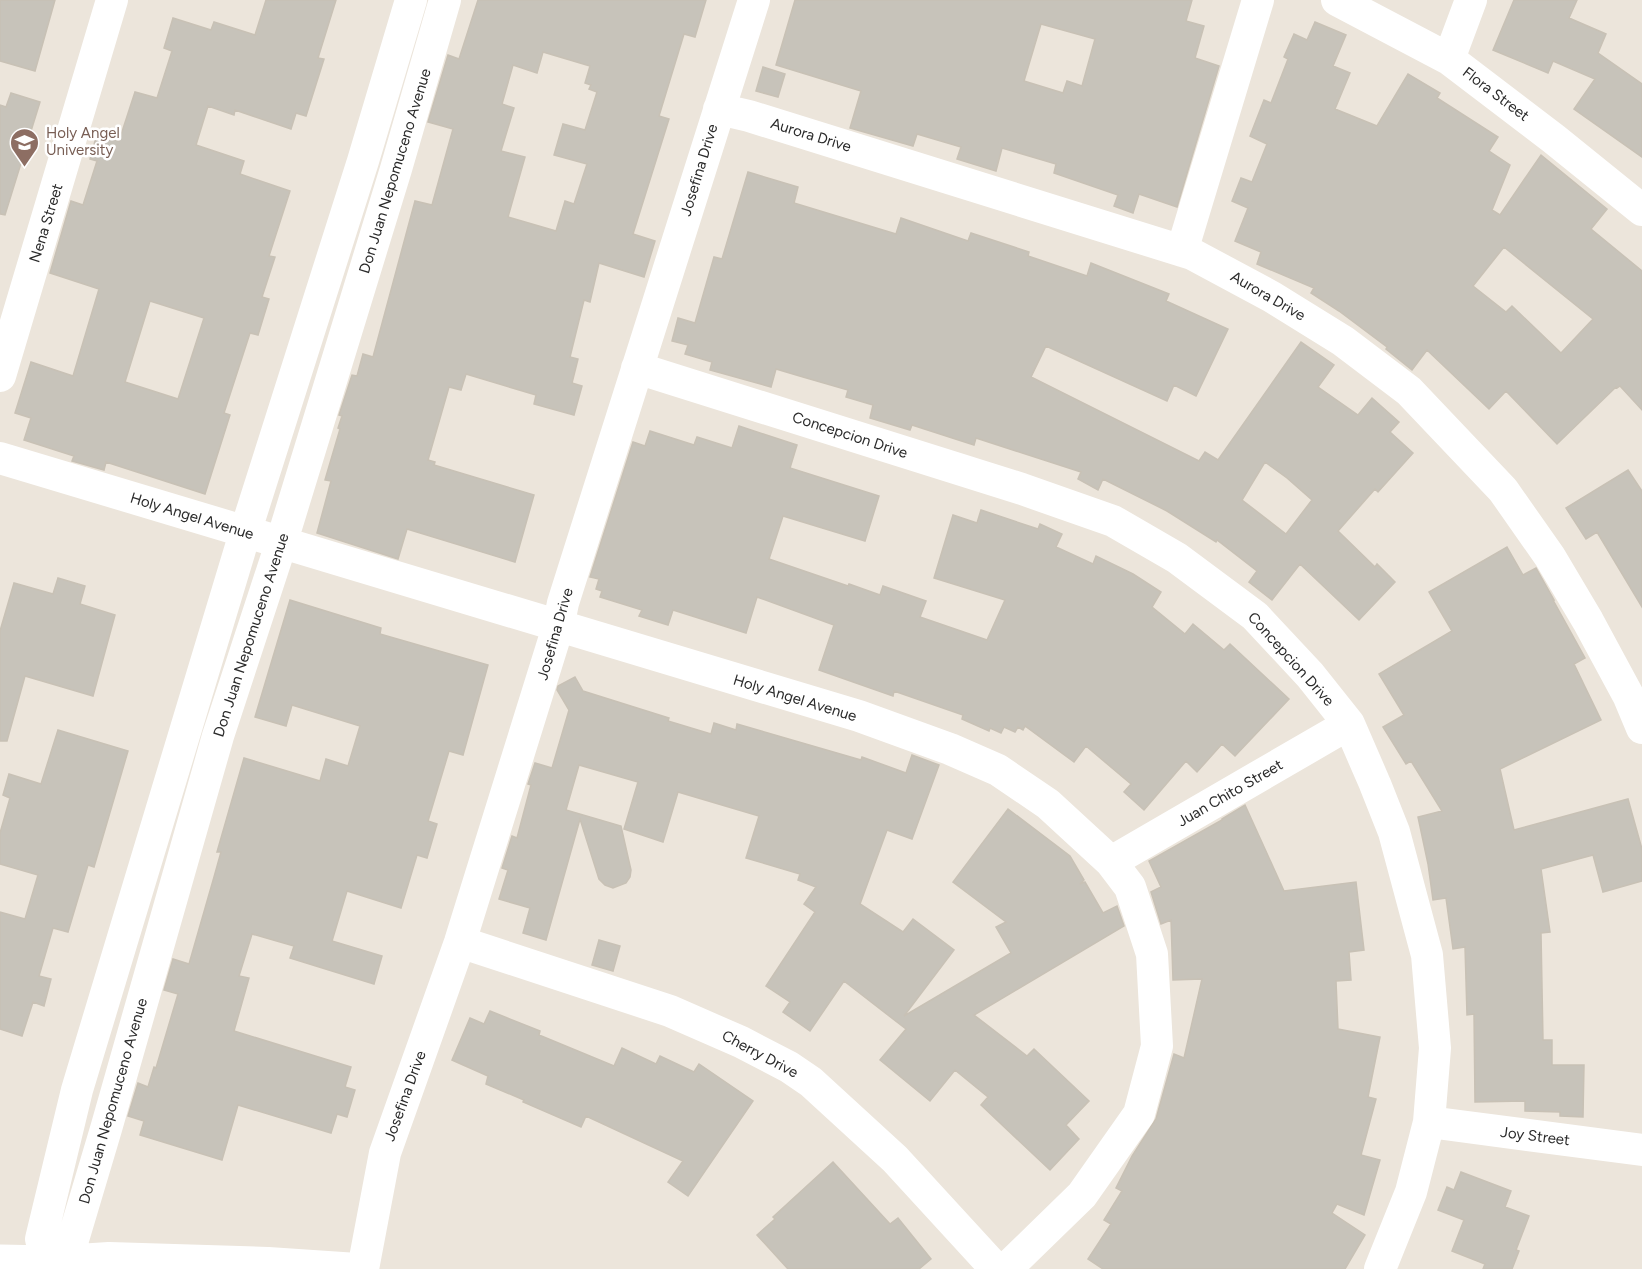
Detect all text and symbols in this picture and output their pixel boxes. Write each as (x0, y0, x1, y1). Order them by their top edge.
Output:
street label: Flora Street (1459, 63, 1533, 125)
street label: Don Juan Nepomuceno Avenue (355, 66, 435, 276)
street label: Aurora Drive (768, 114, 854, 156)
street label: Josefina Drive (677, 122, 721, 218)
place label: Holy Angel University (46, 124, 120, 159)
school or university icon: Holy Angel University (9, 126, 41, 168)
street label: Nena Street (25, 181, 67, 265)
street label: Aurora Drive (1227, 267, 1309, 325)
street label: Concepcion Drive (790, 408, 910, 462)
street label: Holy Angel Avenue (128, 489, 256, 543)
street label: Don Juan Nepomuceno Avenue (209, 531, 293, 739)
street label: Josefina Drive (533, 586, 577, 682)
street label: Concepcion Drive (1244, 608, 1338, 710)
street label: Holy Angel Avenue (731, 671, 859, 725)
street label: Juan Chito Street (1174, 755, 1286, 830)
street label: Don Juan Nepomuceno Avenue (75, 996, 151, 1206)
street label: Cherry Drive (719, 1026, 801, 1082)
street label: Josefina Drive (380, 1048, 430, 1144)
street label: Joy Street (1499, 1123, 1571, 1149)

